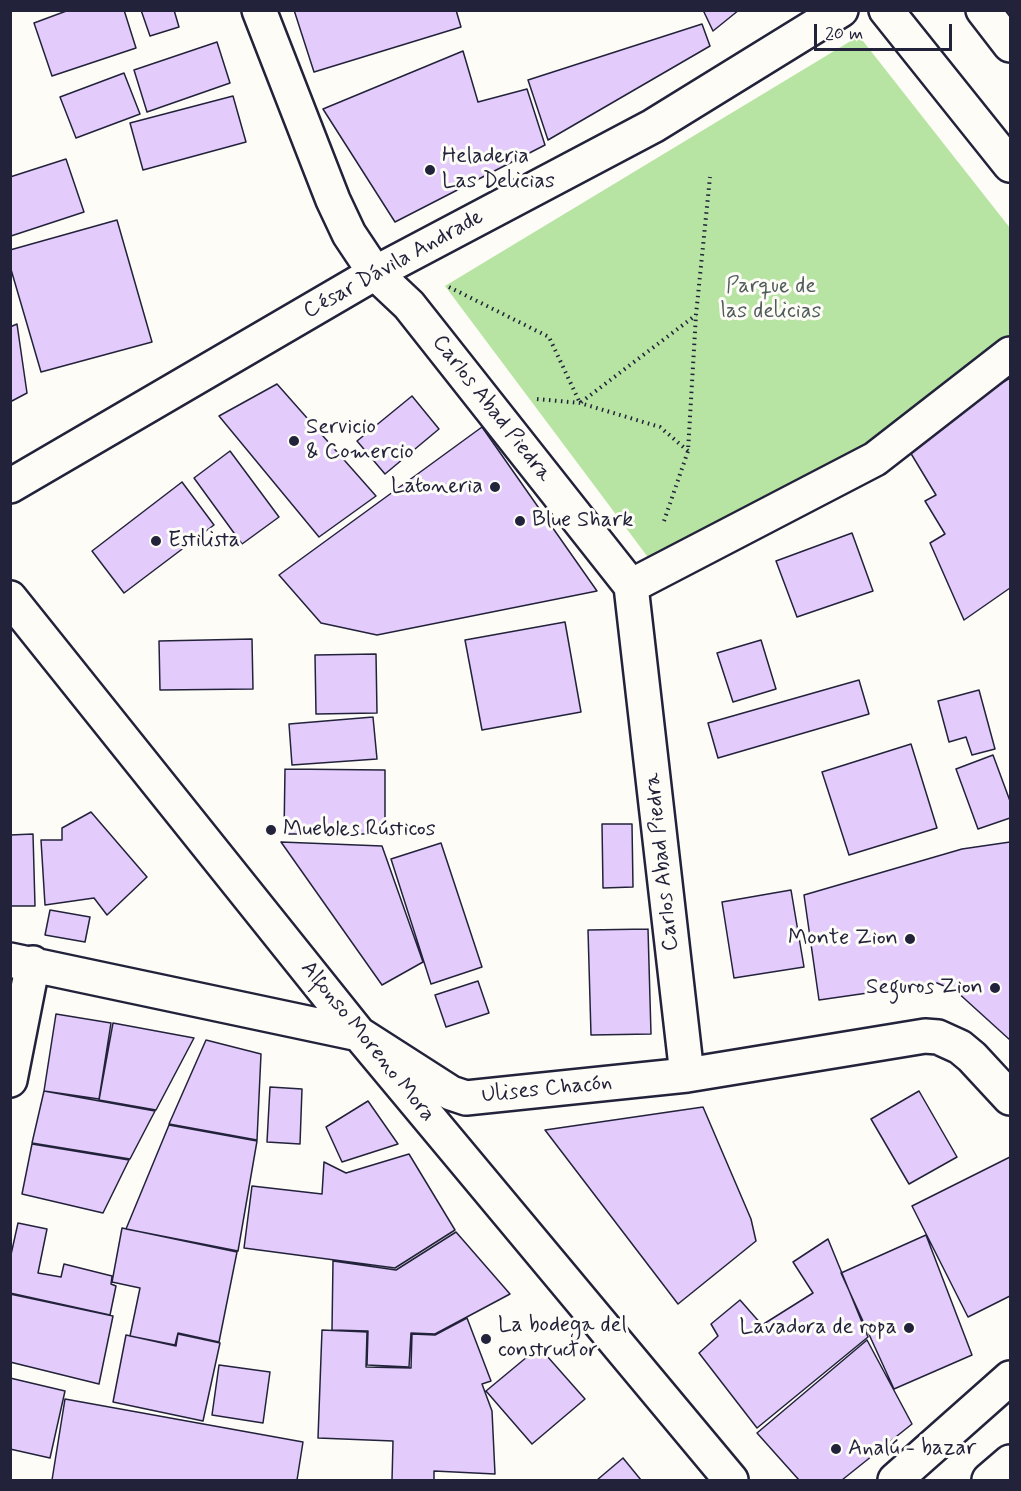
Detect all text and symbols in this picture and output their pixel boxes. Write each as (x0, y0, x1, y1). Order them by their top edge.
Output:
scale bar (817, 12, 955, 50)
text: 20 m (825, 22, 863, 46)
place label: Heladeria Las Delicias (442, 144, 555, 196)
marker: Heladeria Las Delicias (423, 163, 437, 177)
street label: César Dávila Andrade (299, 205, 489, 325)
park label: Parque de las delicias (721, 274, 821, 326)
street label: Carlos Abad Piedra (425, 330, 557, 488)
place label: Servicio & Comercio (306, 415, 414, 466)
marker: Servicio & Comercio (287, 434, 301, 448)
place label: Latoneria (391, 474, 483, 500)
marker: Latoneria (488, 480, 502, 494)
place label: Blue Shark (532, 508, 633, 534)
marker: Blue Shark (513, 514, 527, 528)
place label: Estilista (168, 528, 240, 554)
marker: Estilista (149, 534, 163, 548)
street label: Carlos Abad Piedra (641, 772, 685, 952)
place label: Muebles Rústicos (283, 817, 436, 843)
marker: Muebles Rústicos (264, 823, 278, 837)
place label: Monte Zion (788, 926, 898, 952)
marker: Monte Zion (903, 932, 917, 946)
street label: Alfonso Moreno Mora (294, 956, 440, 1128)
place label: Seguros Zion (866, 975, 983, 1001)
marker: Seguros Zion (988, 981, 1002, 995)
street label: Ulises Chacón (480, 1070, 614, 1110)
place label: La bodega del constructor (498, 1313, 627, 1364)
place label: Lavadora de ropa (740, 1315, 897, 1341)
marker: Lavadora de ropa (902, 1321, 916, 1335)
marker: La bodega del constructor (479, 1332, 493, 1346)
place label: Analú - bazar (848, 1436, 976, 1462)
marker: Analú - bazar (829, 1442, 843, 1456)

